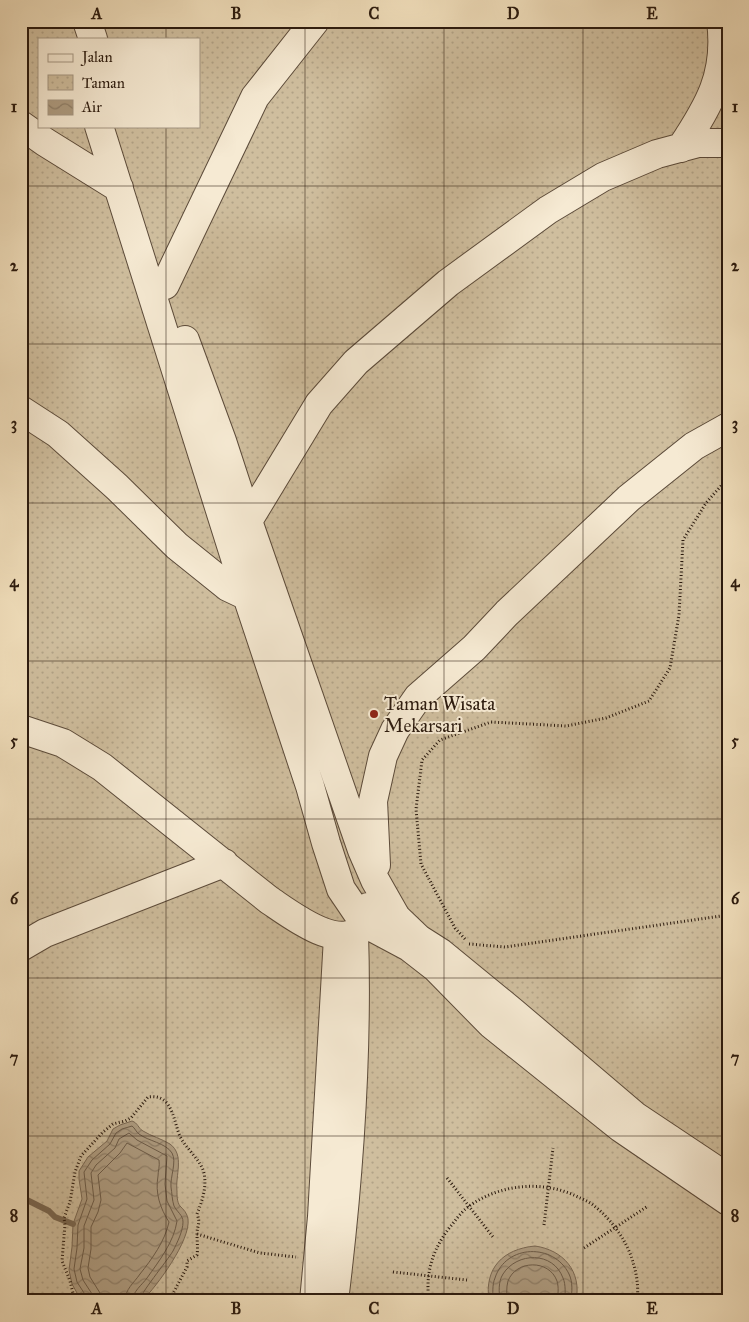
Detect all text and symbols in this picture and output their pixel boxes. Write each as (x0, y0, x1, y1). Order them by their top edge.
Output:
text: A (91, 4, 103, 23)
text: B (231, 4, 241, 23)
text: C (369, 4, 380, 23)
text: D (507, 4, 520, 23)
text: E (646, 4, 658, 23)
legend (38, 38, 200, 128)
text: Jalan (80, 48, 113, 67)
text: Taman (82, 74, 125, 92)
text: 1 (11, 97, 18, 116)
text: 1 (732, 97, 739, 116)
text: Air (81, 98, 102, 116)
text: 2 (10, 256, 19, 275)
text: 2 (731, 256, 740, 275)
text: 3 (11, 414, 17, 434)
text: 3 (732, 414, 738, 434)
text: 4 (10, 572, 20, 592)
text: 4 (731, 572, 741, 592)
place label: Taman Wisata Mekarsari (384, 692, 496, 737)
marker: Taman Wisata Mekarsari (368, 708, 380, 720)
text: 5 (10, 731, 18, 750)
text: 5 (731, 731, 739, 750)
text: 6 (10, 889, 19, 908)
text: 6 (731, 889, 740, 908)
text: 7 (10, 1048, 19, 1067)
text: 7 (731, 1048, 740, 1067)
text: 8 (10, 1206, 18, 1225)
text: 8 (731, 1206, 739, 1225)
text: A (91, 1299, 103, 1318)
text: B (231, 1299, 241, 1318)
text: C (369, 1299, 380, 1318)
text: D (507, 1299, 520, 1318)
text: E (646, 1299, 658, 1318)

